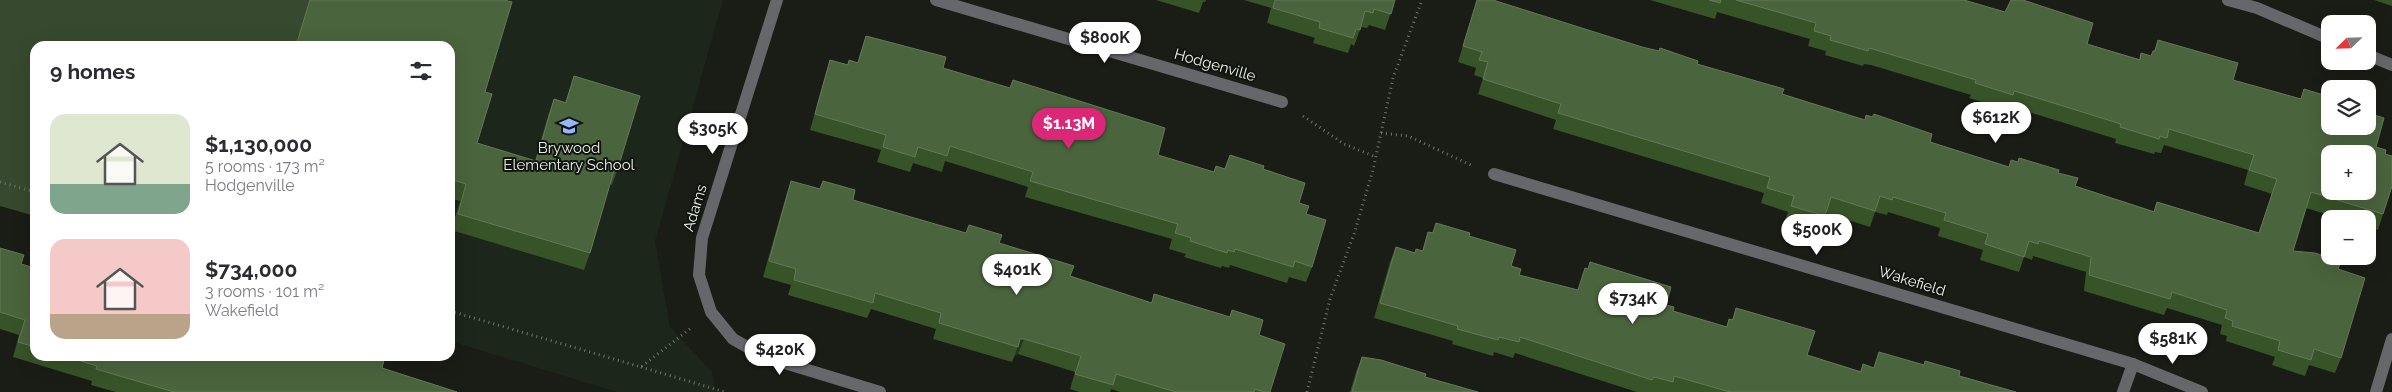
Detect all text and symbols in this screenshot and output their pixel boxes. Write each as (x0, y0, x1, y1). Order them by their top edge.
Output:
north arrow (2321, 15, 2376, 70)
map controls (2321, 15, 2376, 265)
pin: $800K (1070, 22, 1140, 64)
text: $800K (1080, 28, 1130, 47)
street label: Hodgenville (1172, 45, 1258, 85)
icon: filters (407, 57, 435, 85)
text: 9 homes (50, 59, 135, 84)
button: layers (2321, 80, 2376, 135)
pin: $612K (1961, 102, 2031, 144)
pin: $1.13M (1028, 108, 1110, 150)
text: $612K (1972, 108, 2020, 127)
pin: $305K (678, 112, 748, 155)
text: $1.13M (1043, 114, 1095, 133)
school or university icon: Brywood Elementary School (558, 115, 580, 137)
text: $305K (689, 119, 737, 138)
text: $1,130,000 (205, 132, 312, 157)
icon: home (90, 134, 150, 194)
place label: Brywood Elementary School (503, 139, 636, 174)
button: + (2321, 145, 2376, 200)
text: 5 rooms · 173 m² (205, 157, 325, 176)
text: Hodgenville (205, 176, 295, 195)
street label: Adams (679, 182, 711, 234)
button: − (2321, 210, 2376, 265)
pin: $500K (1782, 214, 1852, 256)
text: $500K (1792, 220, 1842, 239)
pin: $401K (982, 254, 1052, 296)
text: $734,000 (205, 257, 297, 282)
icon: home (90, 259, 150, 319)
text: $401K (993, 260, 1041, 279)
street label: Wakefield (1876, 262, 1948, 300)
text: 3 rooms · 101 m² (205, 282, 324, 301)
pin: $734K (1598, 282, 1668, 325)
text: $734K (1609, 289, 1657, 308)
text: Wakefield (205, 301, 279, 320)
pin: $581K (2138, 322, 2208, 365)
text: $581K (2149, 329, 2197, 348)
pin: $420K (745, 334, 815, 376)
text: $420K (756, 340, 804, 359)

